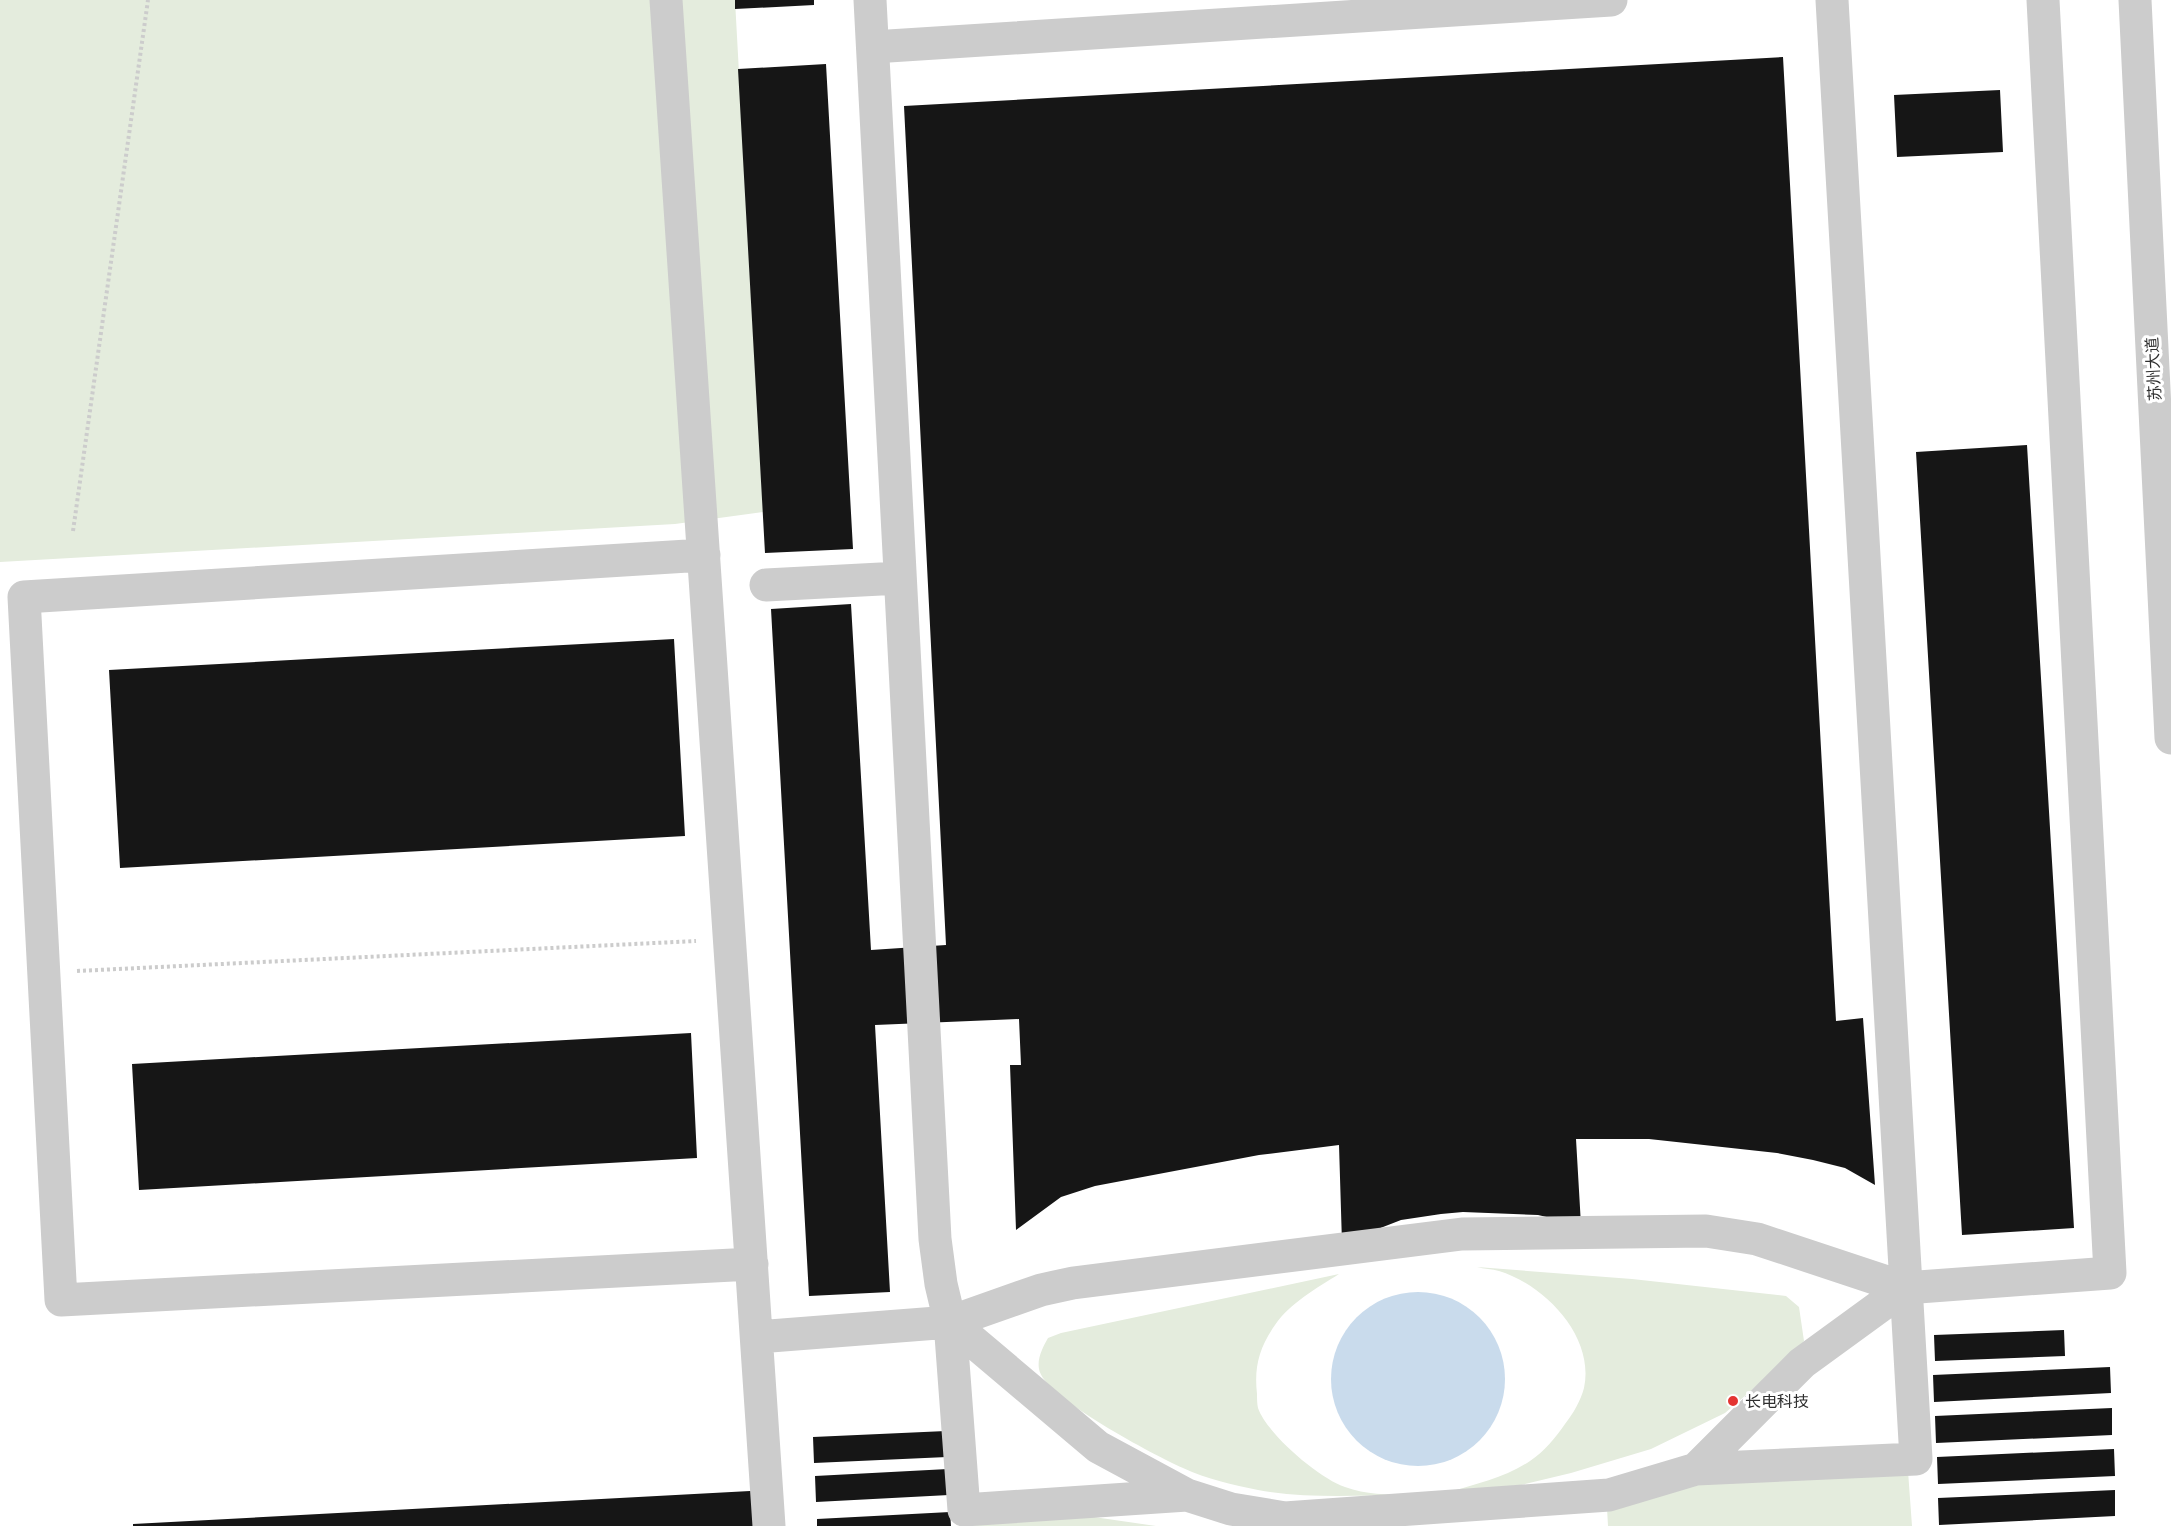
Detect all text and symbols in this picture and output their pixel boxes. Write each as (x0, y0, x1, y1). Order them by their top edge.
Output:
street label: 苏州大道 (2141, 337, 2165, 401)
place label: 长电科技 (1745, 1391, 1809, 1411)
marker: 长电科技 (1726, 1394, 1740, 1408)

